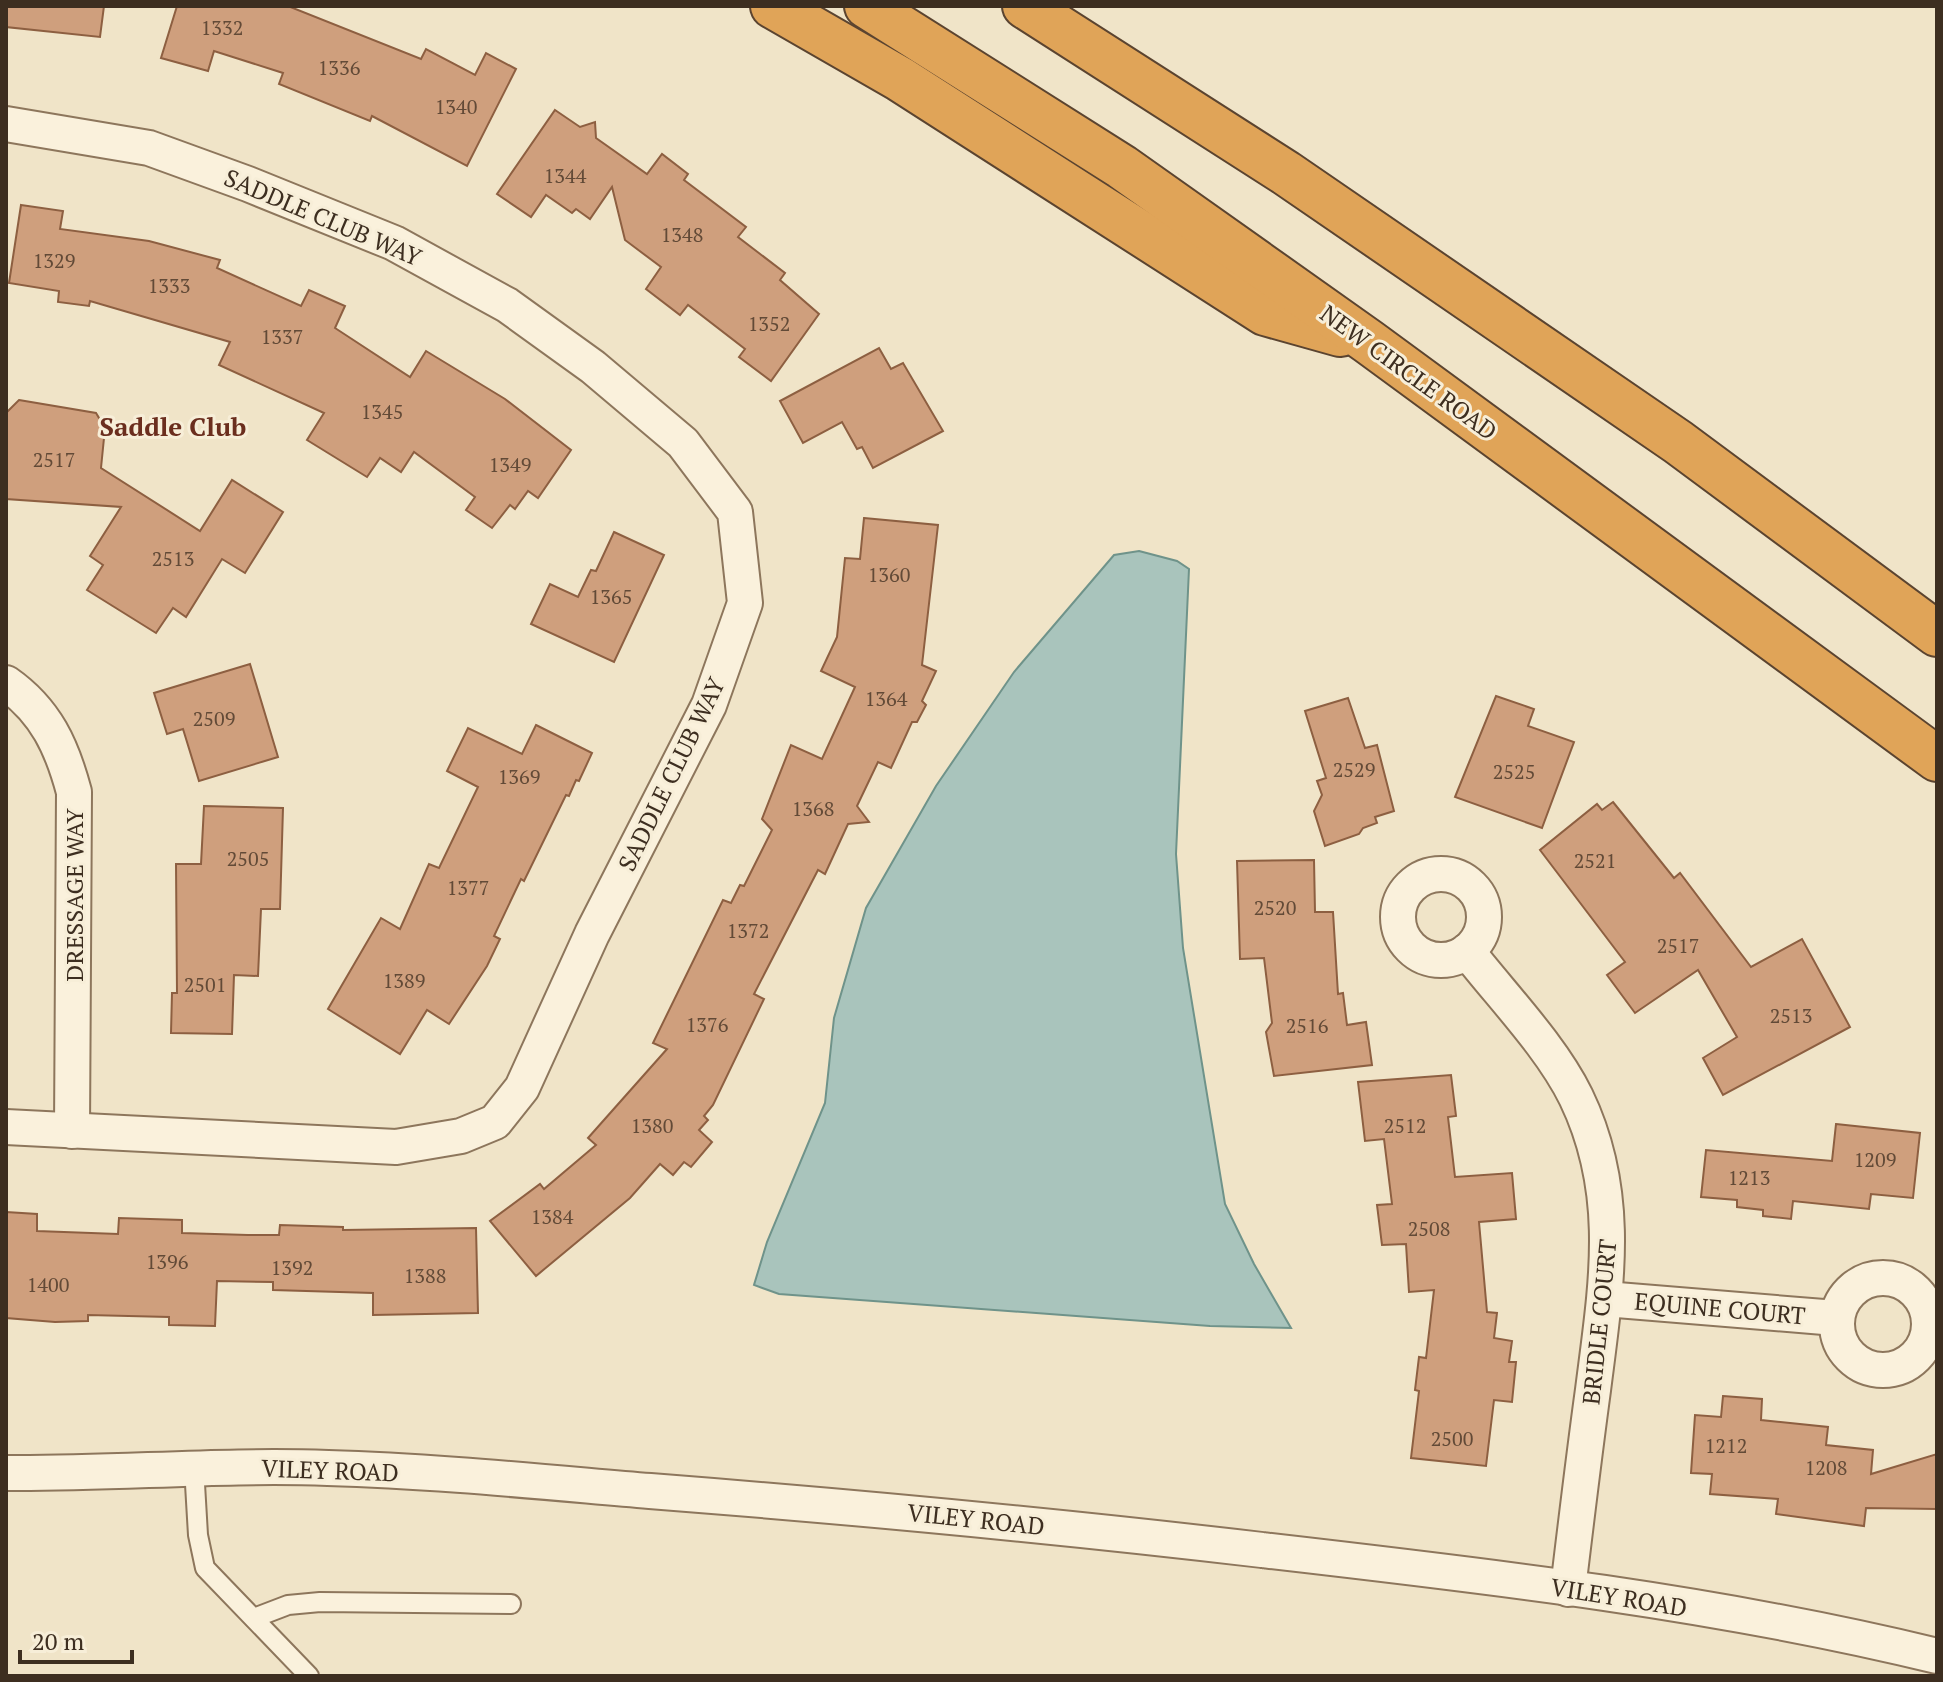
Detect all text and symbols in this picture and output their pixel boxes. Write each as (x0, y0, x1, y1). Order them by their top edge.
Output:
house number: 1332 (201, 14, 243, 41)
house number: 1336 (318, 54, 361, 81)
house number: 1340 (435, 93, 477, 120)
street label: SADDLE CLUB WAY (219, 161, 427, 273)
house number: 1344 (544, 162, 587, 189)
house number: 1348 (661, 221, 703, 248)
house number: 1329 (33, 247, 75, 274)
house number: 1333 (148, 272, 190, 299)
street label: NEW CIRCLE ROAD (1314, 297, 1504, 447)
house number: 1352 (748, 310, 790, 337)
house number: 1337 (261, 323, 303, 350)
house number: 1345 (361, 398, 403, 425)
district label: Saddle Club (100, 409, 246, 443)
house number: 2517 (33, 446, 75, 473)
house number: 1349 (489, 451, 531, 478)
house number: 2513 (152, 545, 194, 572)
house number: 1360 (868, 561, 910, 588)
house number: 1365 (590, 583, 632, 610)
street label: SADDLE CLUB WAY (610, 671, 732, 876)
house number: 1364 (865, 685, 908, 712)
house number: 2509 (193, 705, 235, 732)
house number: 2529 (1333, 756, 1375, 783)
house number: 2525 (1493, 758, 1535, 785)
house number: 1369 (498, 763, 540, 790)
house number: 1368 (792, 795, 834, 822)
street label: DRESSAGE WAY (58, 808, 90, 982)
house number: 2505 (227, 845, 269, 872)
house number: 2521 (1574, 847, 1616, 874)
house number: 1377 (447, 874, 489, 901)
house number: 2520 (1254, 894, 1296, 921)
house number: 1372 (727, 917, 769, 944)
house number: 2517 (1657, 932, 1699, 959)
house number: 1389 (383, 967, 425, 994)
house number: 2501 (184, 971, 226, 998)
house number: 2513 (1770, 1002, 1812, 1029)
house number: 1376 (686, 1011, 729, 1038)
house number: 2516 (1286, 1012, 1329, 1039)
house number: 1380 (631, 1112, 673, 1139)
house number: 2512 (1384, 1112, 1426, 1139)
house number: 1209 (1854, 1146, 1896, 1173)
house number: 1213 (1728, 1164, 1770, 1191)
house number: 1384 (531, 1203, 574, 1230)
house number: 2508 (1408, 1215, 1450, 1242)
street label: BRIDLE COURT (1574, 1238, 1624, 1406)
house number: 1396 (146, 1248, 189, 1275)
house number: 1392 (271, 1254, 313, 1281)
house number: 1388 (404, 1262, 446, 1289)
house number: 1400 (27, 1271, 69, 1298)
street label: EQUINE COURT (1633, 1285, 1807, 1331)
house number: 2500 (1431, 1425, 1473, 1452)
house number: 1212 (1705, 1432, 1747, 1459)
street label: VILEY ROAD (261, 1452, 399, 1488)
house number: 1208 (1805, 1454, 1847, 1481)
street label: VILEY ROAD (906, 1496, 1046, 1542)
street label: VILEY ROAD (1548, 1570, 1690, 1624)
scale bar (20, 1614, 132, 1664)
text: 20 m (32, 1625, 84, 1657)

